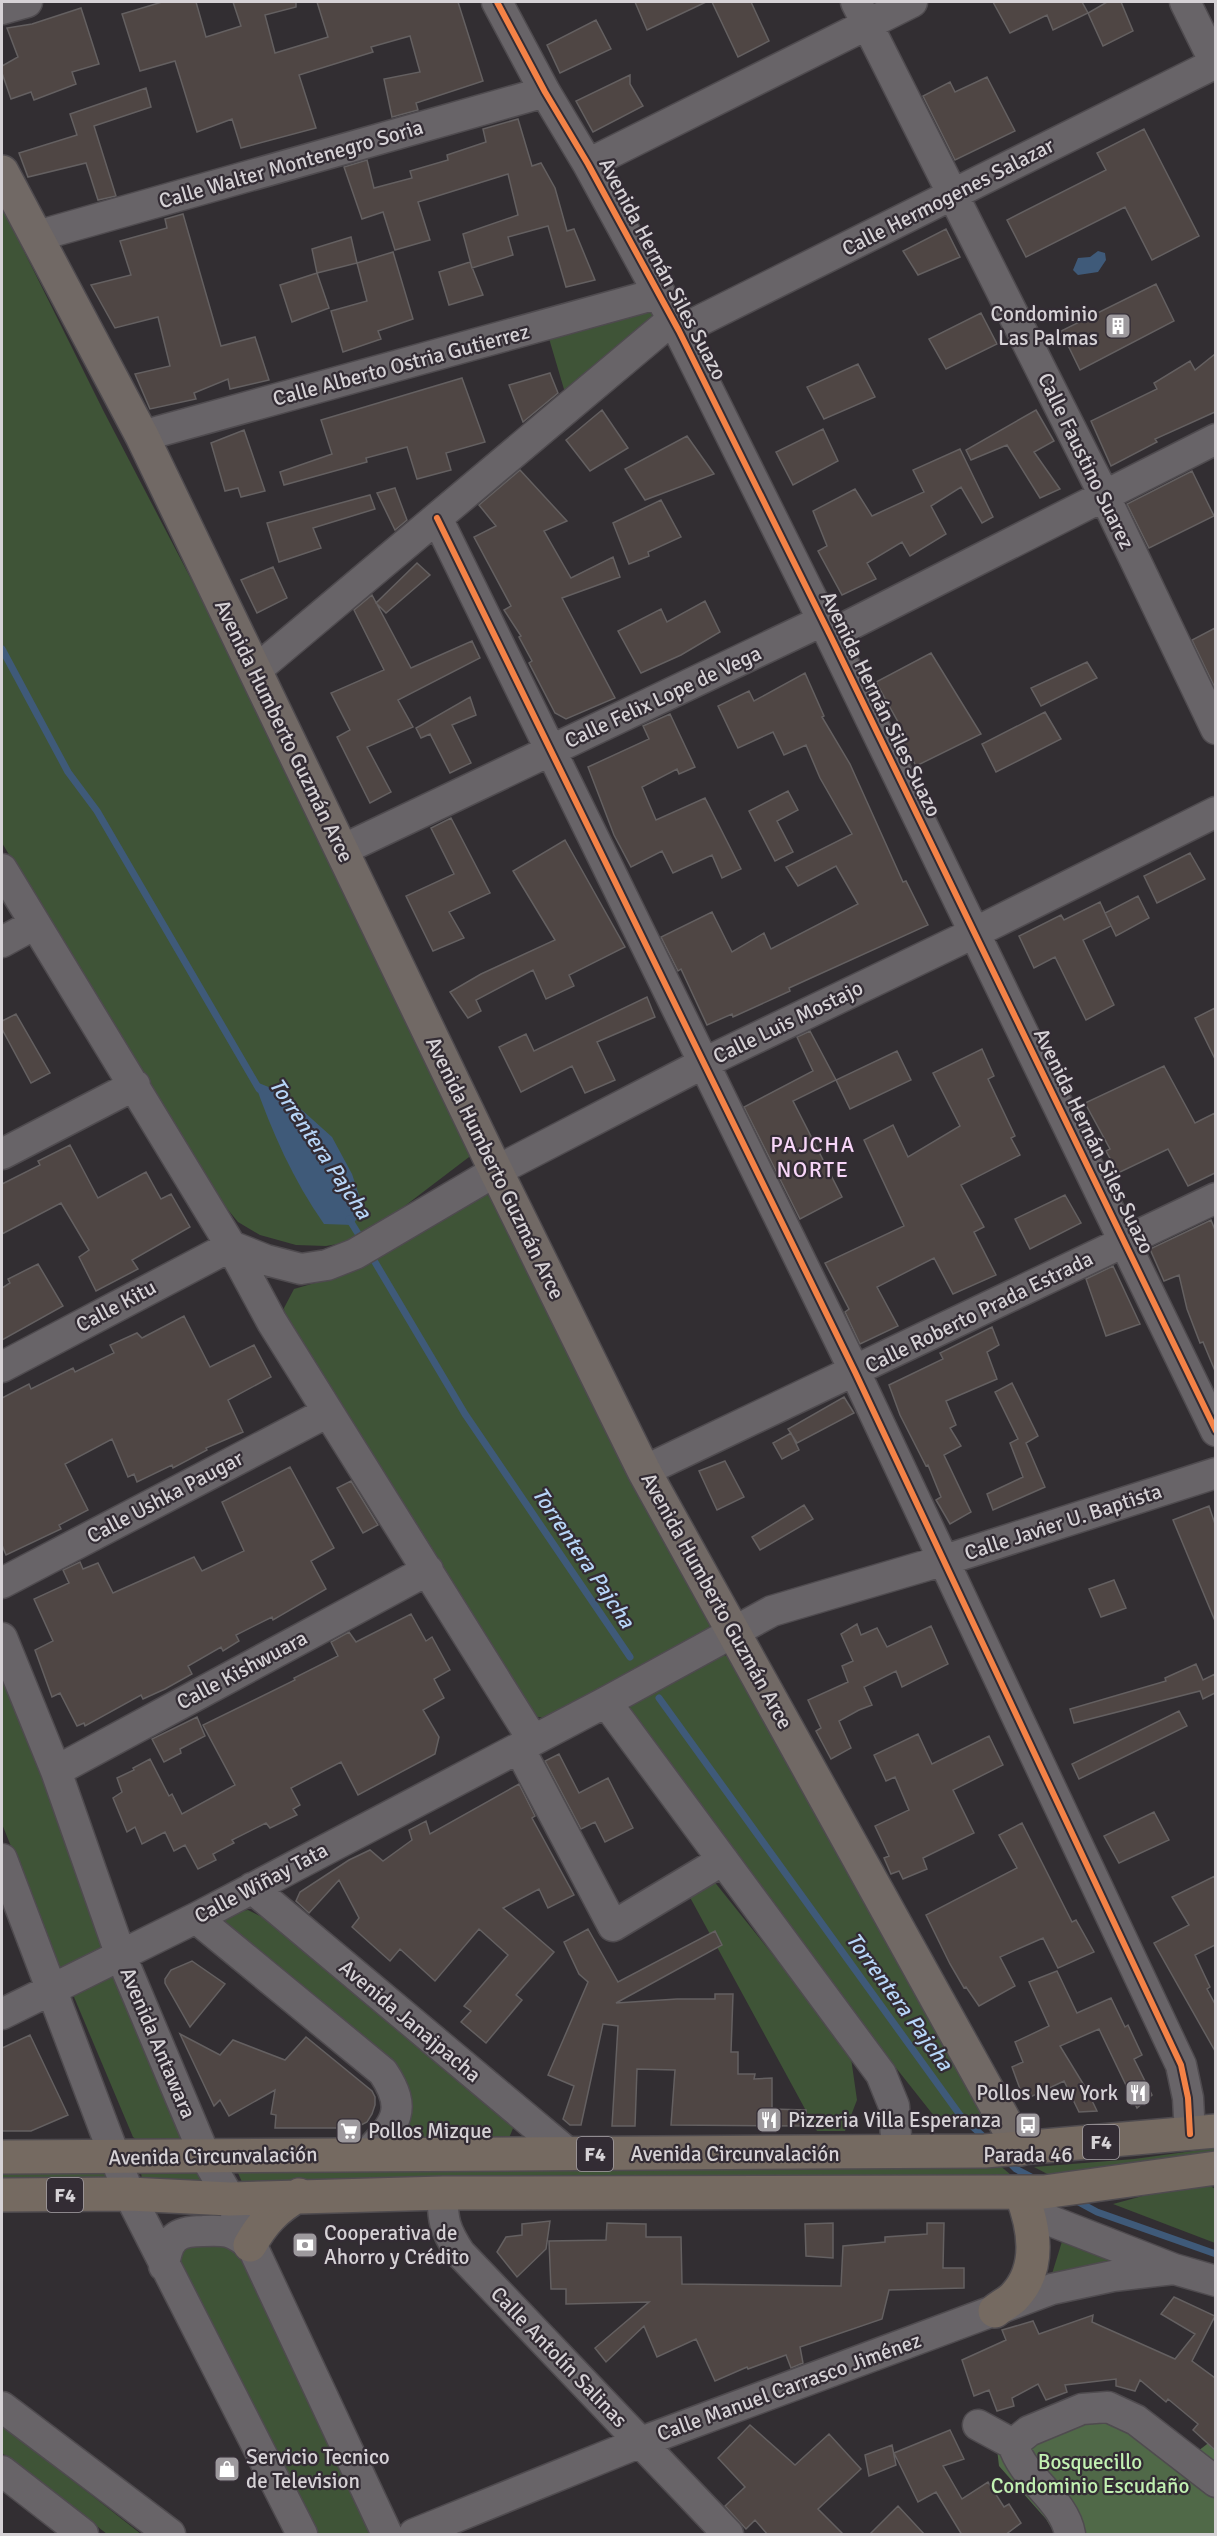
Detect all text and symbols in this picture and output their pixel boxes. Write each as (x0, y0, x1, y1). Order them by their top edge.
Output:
street label: Calle Walter Montenegro Soria (156, 114, 426, 214)
street label: Calle Hermogenes Salazar (838, 132, 1059, 262)
street label: Avenida Hernán Siles Suazo (593, 153, 733, 385)
place label: Condominio Las Palmas (991, 301, 1098, 351)
building icon: Condominio Las Palmas (1103, 311, 1133, 341)
street label: Calle Alberto Ostria Gutierrez (270, 318, 532, 412)
street label: Calle Faustino Suarez (1032, 369, 1140, 553)
street label: Avenida Hernán Siles Suazo (815, 587, 947, 821)
street label: Avenida Humberto Guzmán Arce (209, 595, 359, 867)
street label: Calle Felix Lope de Vega (560, 640, 766, 754)
street label: Calle Luis Mostajo (709, 974, 867, 1070)
street label: Avenida Hernán Siles Suazo (1028, 1024, 1160, 1258)
street label: Avenida Humberto Guzmán Arce (420, 1032, 570, 1304)
water label: Torrentera Pajcha (263, 1073, 378, 1225)
district label: PAJCHA NORTE (770, 1131, 856, 1183)
street label: Calle Roberto Prada Estrada (861, 1245, 1097, 1379)
street label: Calle Kitu (71, 1274, 161, 1338)
street label: Calle Ushka Paugar (82, 1445, 248, 1549)
street label: Avenida Humberto Guzmán Arce (636, 1468, 798, 1734)
street label: Calle Javier U. Baptista (961, 1478, 1165, 1566)
water label: Torrentera Pajcha (526, 1482, 641, 1634)
street label: Calle Kishwuara (172, 1625, 312, 1715)
street label: Calle Wiñay Tata (190, 1837, 332, 1929)
water label: Torrentera Pajcha (840, 1927, 959, 2076)
street label: Avenida Janajpacha (334, 1954, 486, 2088)
street label: Avenida Antawara (114, 1963, 202, 2123)
restaurant icon: Pollos New York (1123, 2078, 1153, 2108)
place label: Pollos New York (976, 2080, 1118, 2106)
restaurant icon: Pizzeria Villa Esperanza (754, 2105, 784, 2135)
place label: Pizzeria Villa Esperanza (788, 2107, 1001, 2133)
bus stop icon: Parada 46 (1013, 2110, 1043, 2140)
supermarket icon: Pollos Mizque (334, 2116, 364, 2146)
place label: Pollos Mizque (368, 2118, 492, 2144)
road number: F4 (1083, 2125, 1119, 2159)
road number: F4 (577, 2137, 613, 2171)
street label: Avenida Circunvalación (108, 2141, 318, 2171)
street label: Avenida Circunvalación (630, 2141, 840, 2167)
place label: Parada 46 (983, 2142, 1073, 2168)
road number: F4 (47, 2178, 83, 2212)
place label: Cooperativa de Ahorro y Crédito (324, 2220, 470, 2270)
bank icon: Cooperativa de Ahorro y Crédito (290, 2230, 320, 2260)
street label: Calle Antolín Salinas (485, 2281, 633, 2433)
street label: Calle Manuel Carrasco Jiménez (653, 2327, 925, 2447)
place label: Servicio Tecnico de Television (246, 2444, 390, 2494)
park label: Bosquecillo Condominio Escudaño (991, 2449, 1189, 2499)
shop icon: Servicio Tecnico de Television (212, 2454, 242, 2484)

